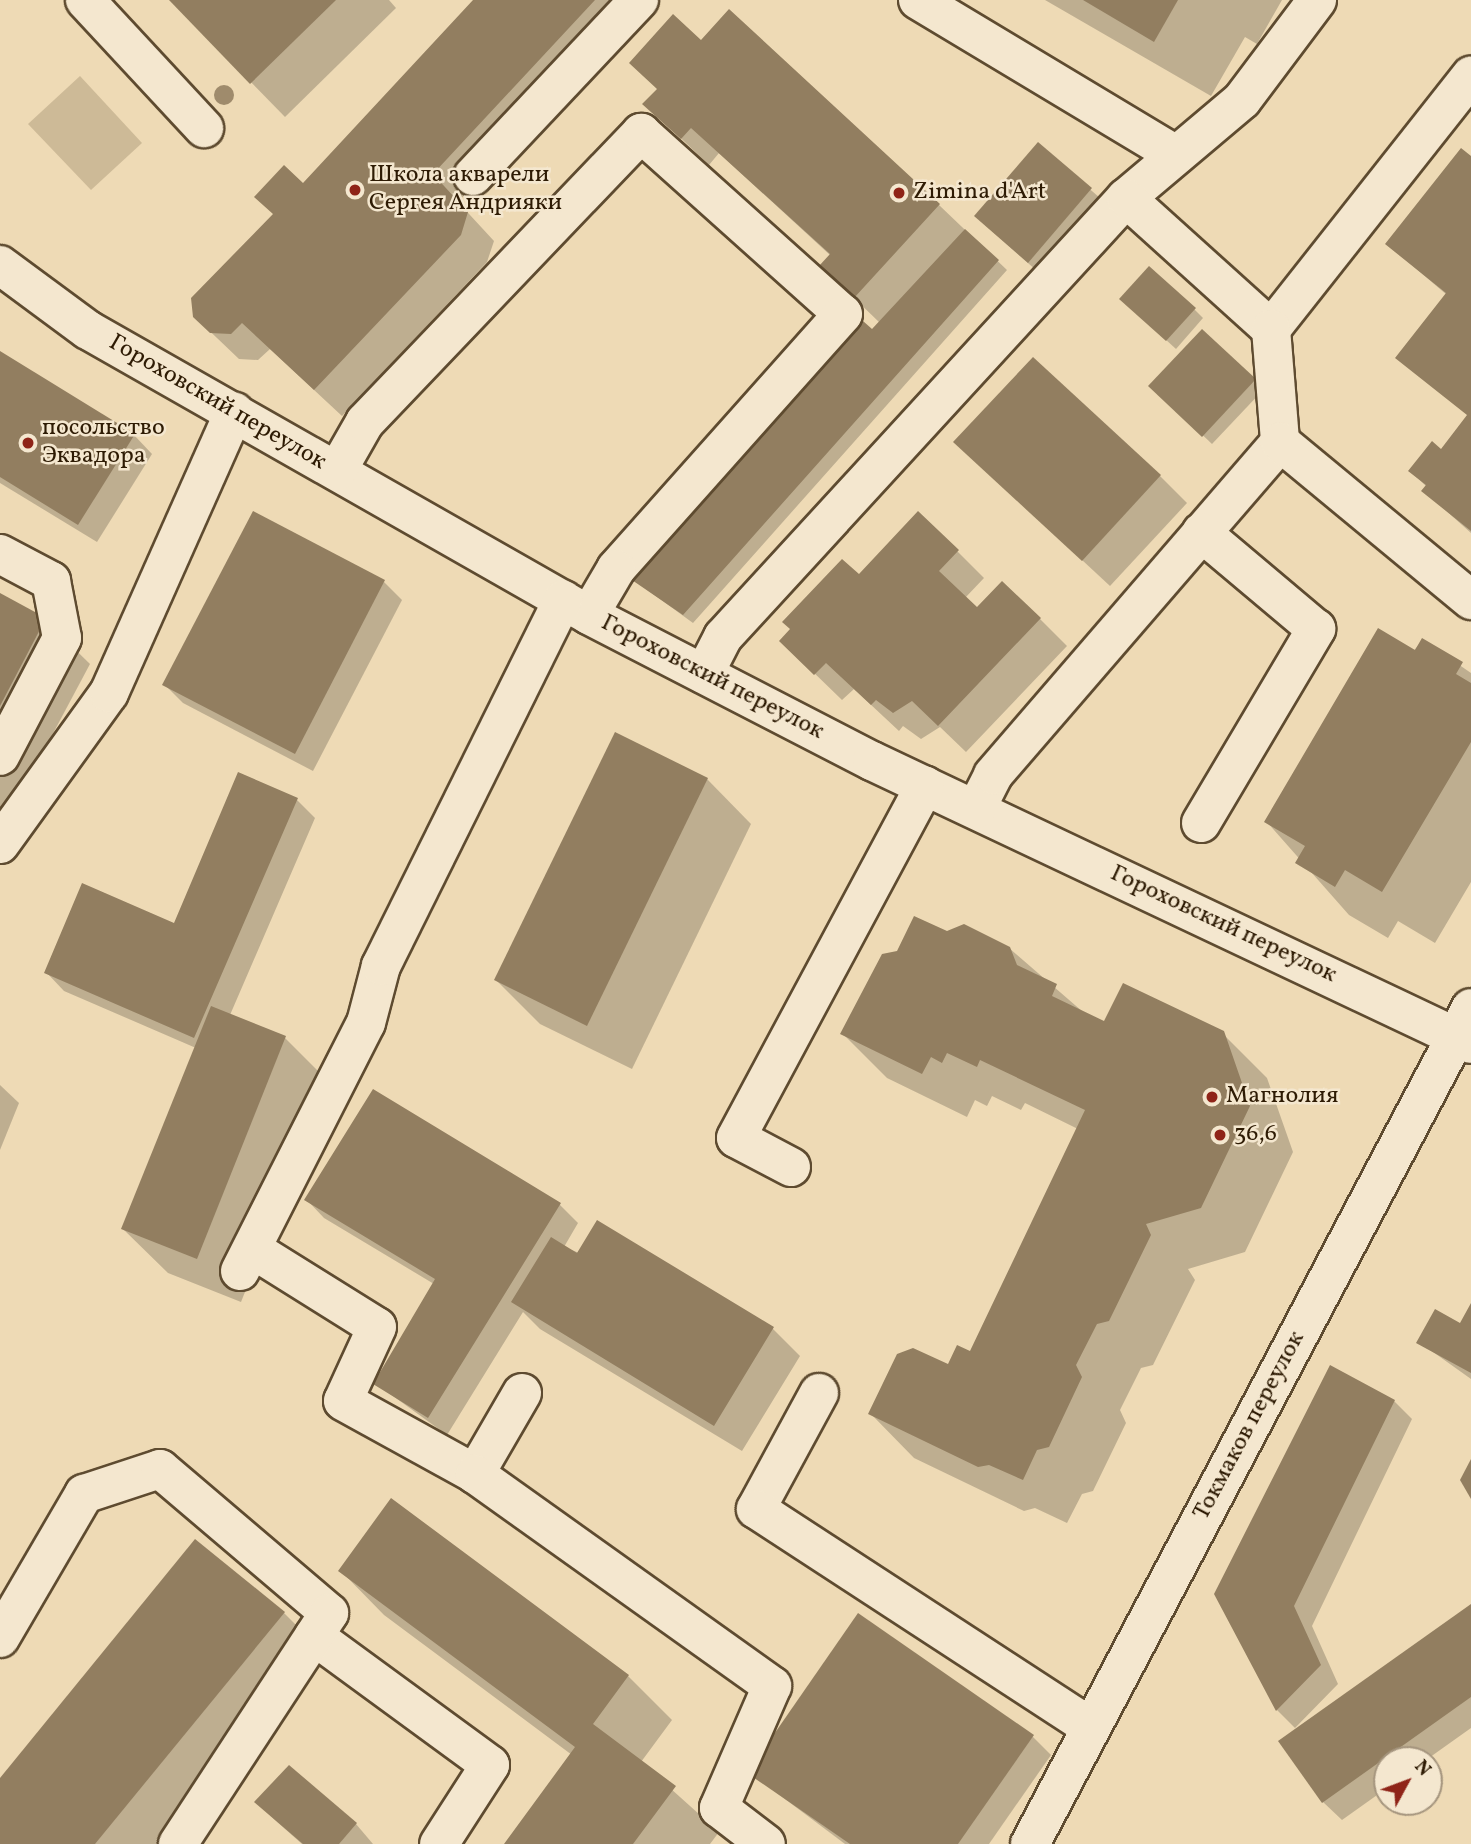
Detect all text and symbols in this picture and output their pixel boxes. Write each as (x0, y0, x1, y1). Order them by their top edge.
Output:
place label: Школа акварели Сергея Андрияки (369, 162, 562, 218)
place label: Zimina d'Art (913, 179, 1046, 207)
marker: Школа акварели Сергея Андрияки (347, 182, 363, 198)
marker: Zimina d'Art (891, 185, 907, 201)
street label: Гороховский переулок (103, 329, 331, 477)
place label: посольство Эквадора (42, 415, 165, 471)
marker: посольство Эквадора (20, 435, 36, 451)
street label: Гороховский переулок (596, 609, 828, 747)
street label: Гороховский переулок (1105, 860, 1341, 990)
place label: Магнолия (1226, 1083, 1338, 1111)
marker: Магнолия (1204, 1089, 1220, 1105)
place label: 36,6 (1234, 1121, 1277, 1149)
marker: 36,6 (1212, 1127, 1228, 1143)
street label: Токмаков переулок (1188, 1327, 1312, 1525)
north arrow (1373, 1746, 1443, 1816)
text: N (1408, 1755, 1437, 1782)

